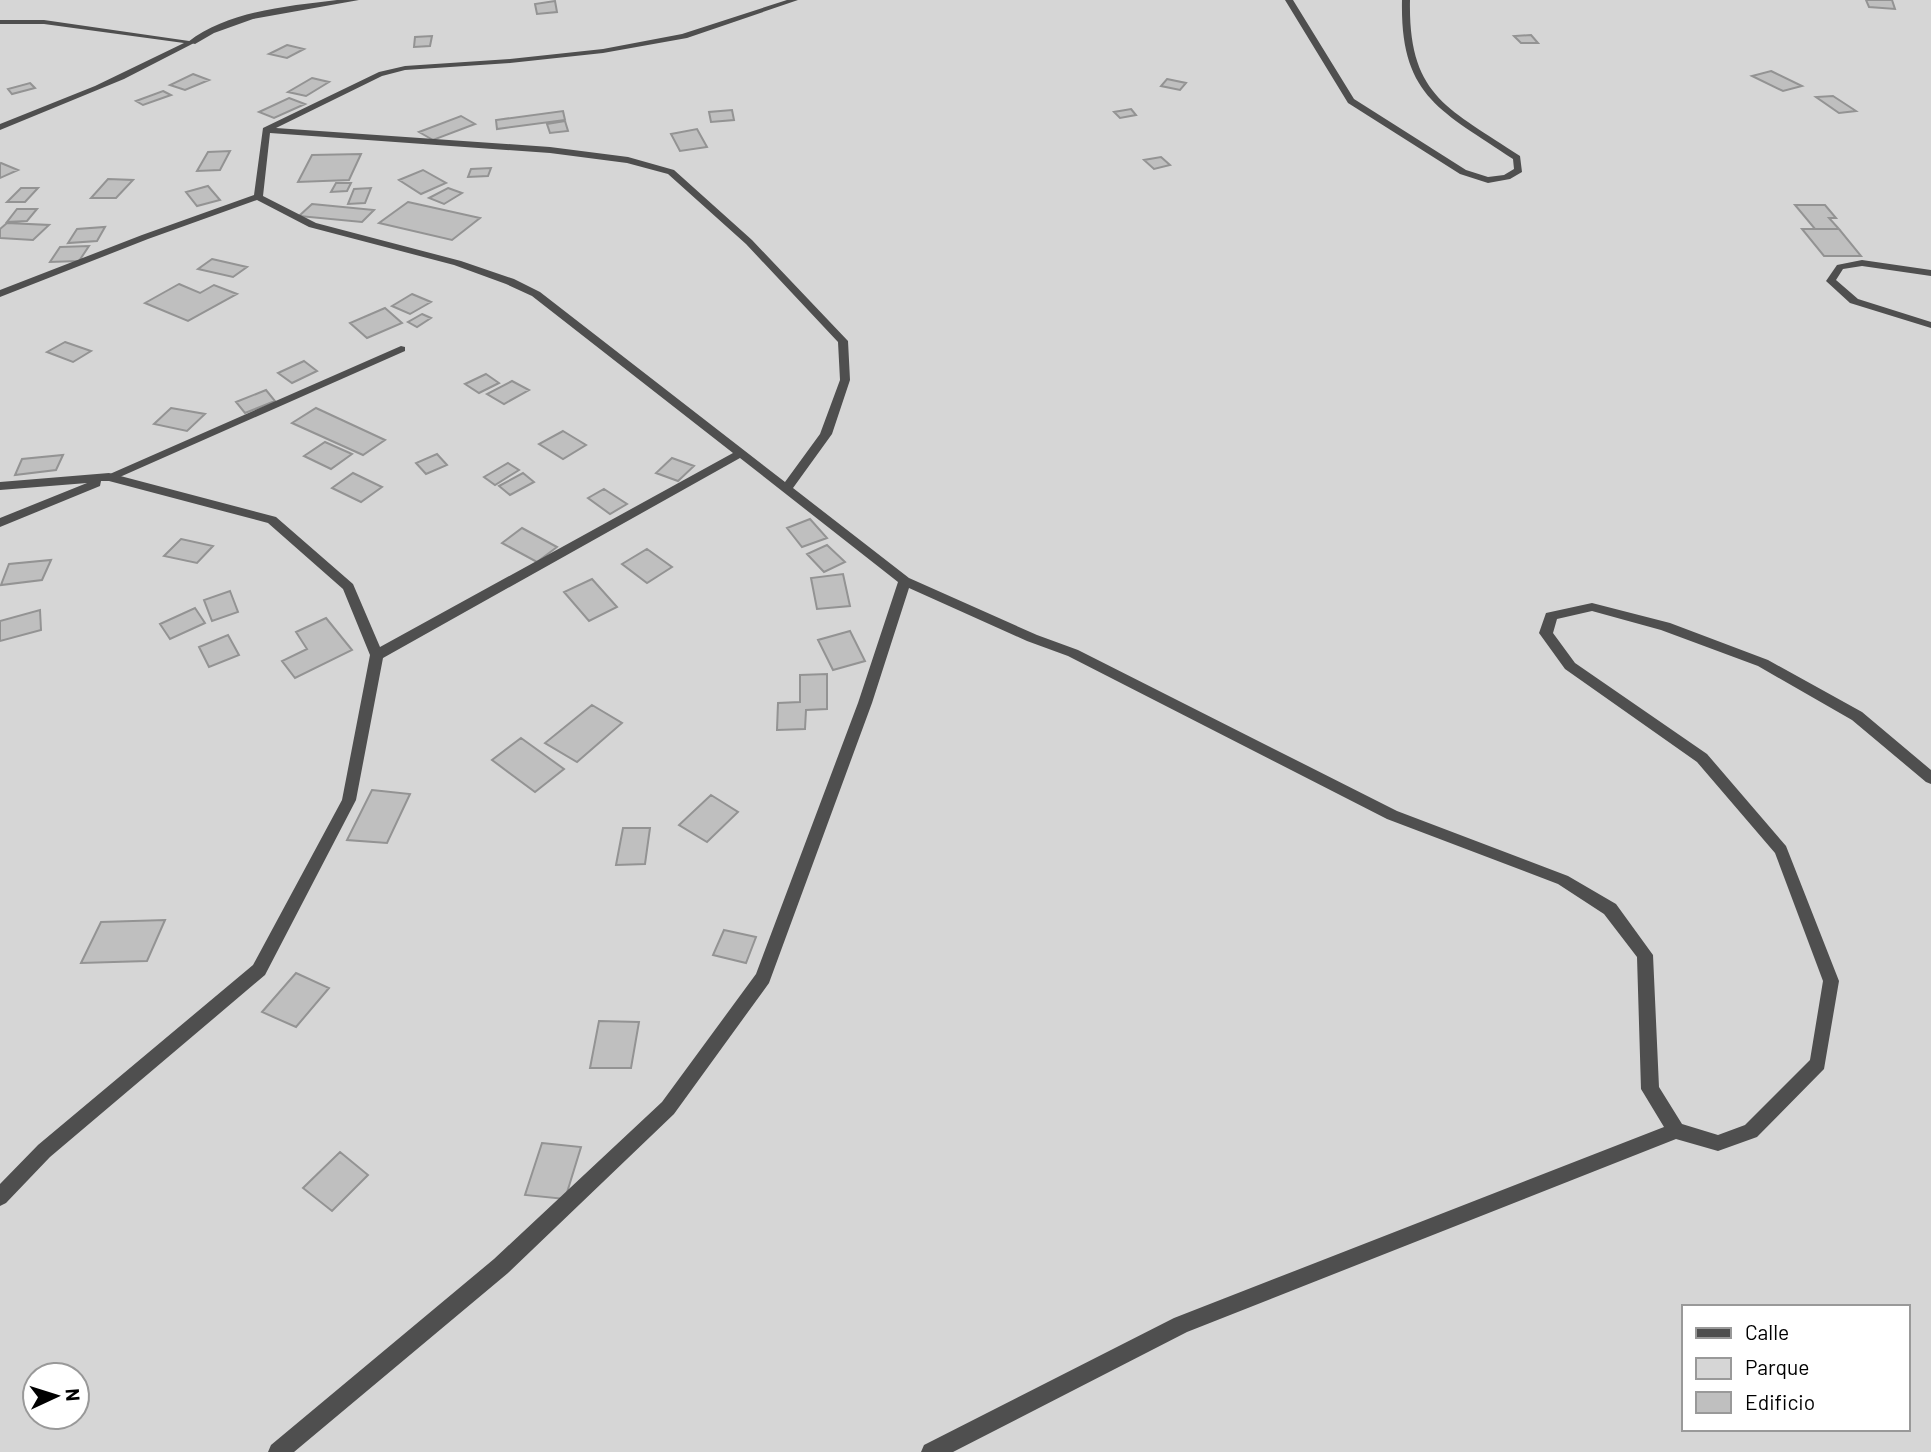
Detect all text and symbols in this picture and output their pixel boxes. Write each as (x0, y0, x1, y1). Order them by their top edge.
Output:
legend (1682, 1305, 1910, 1431)
text: Calle (1745, 1319, 1789, 1344)
text: Parque (1745, 1354, 1810, 1379)
north arrow (21, 1361, 91, 1431)
text: N (62, 1388, 85, 1402)
text: Edificio (1745, 1389, 1815, 1414)

